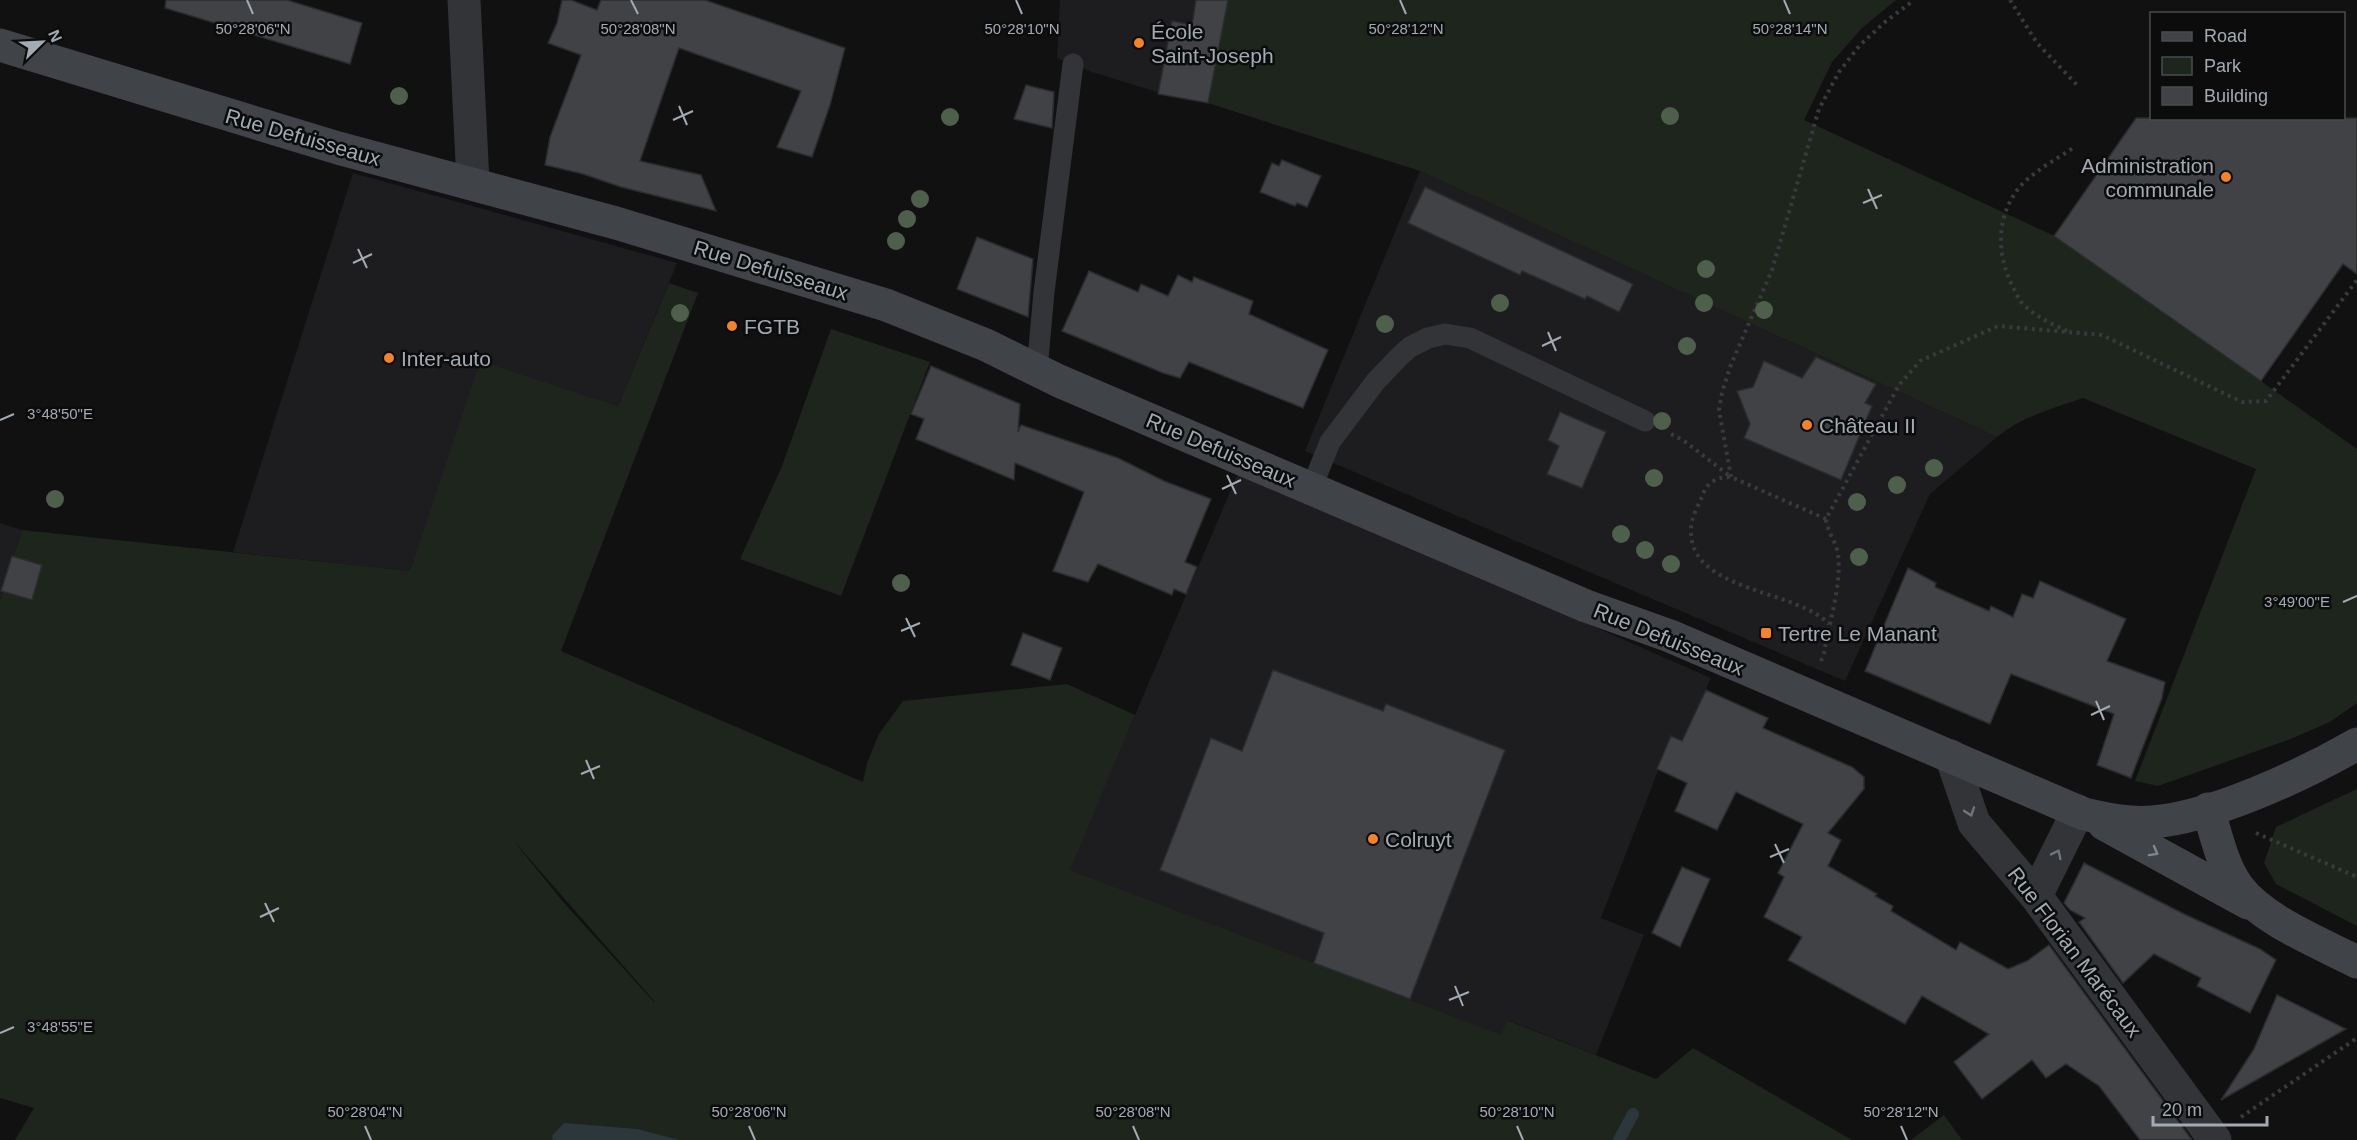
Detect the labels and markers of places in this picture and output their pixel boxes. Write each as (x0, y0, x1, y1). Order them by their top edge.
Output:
place label: École Saint-Joseph (1151, 20, 1274, 67)
marker: École Saint-Joseph (1132, 36, 1146, 50)
place label: Administration communale (2081, 154, 2214, 201)
marker: Administration communale (2219, 170, 2233, 184)
place label: FGTB (744, 315, 800, 338)
marker: FGTB (725, 319, 739, 333)
place label: Inter-auto (401, 347, 491, 370)
marker: Inter-auto (382, 351, 396, 365)
place label: Château II (1819, 414, 1916, 437)
marker: Château II (1800, 418, 1814, 432)
place label: Tertre Le Manant (1778, 622, 1937, 645)
marker: Tertre Le Manant (1759, 626, 1773, 640)
place label: Colruyt (1385, 828, 1452, 851)
marker: Colruyt (1366, 832, 1380, 846)

